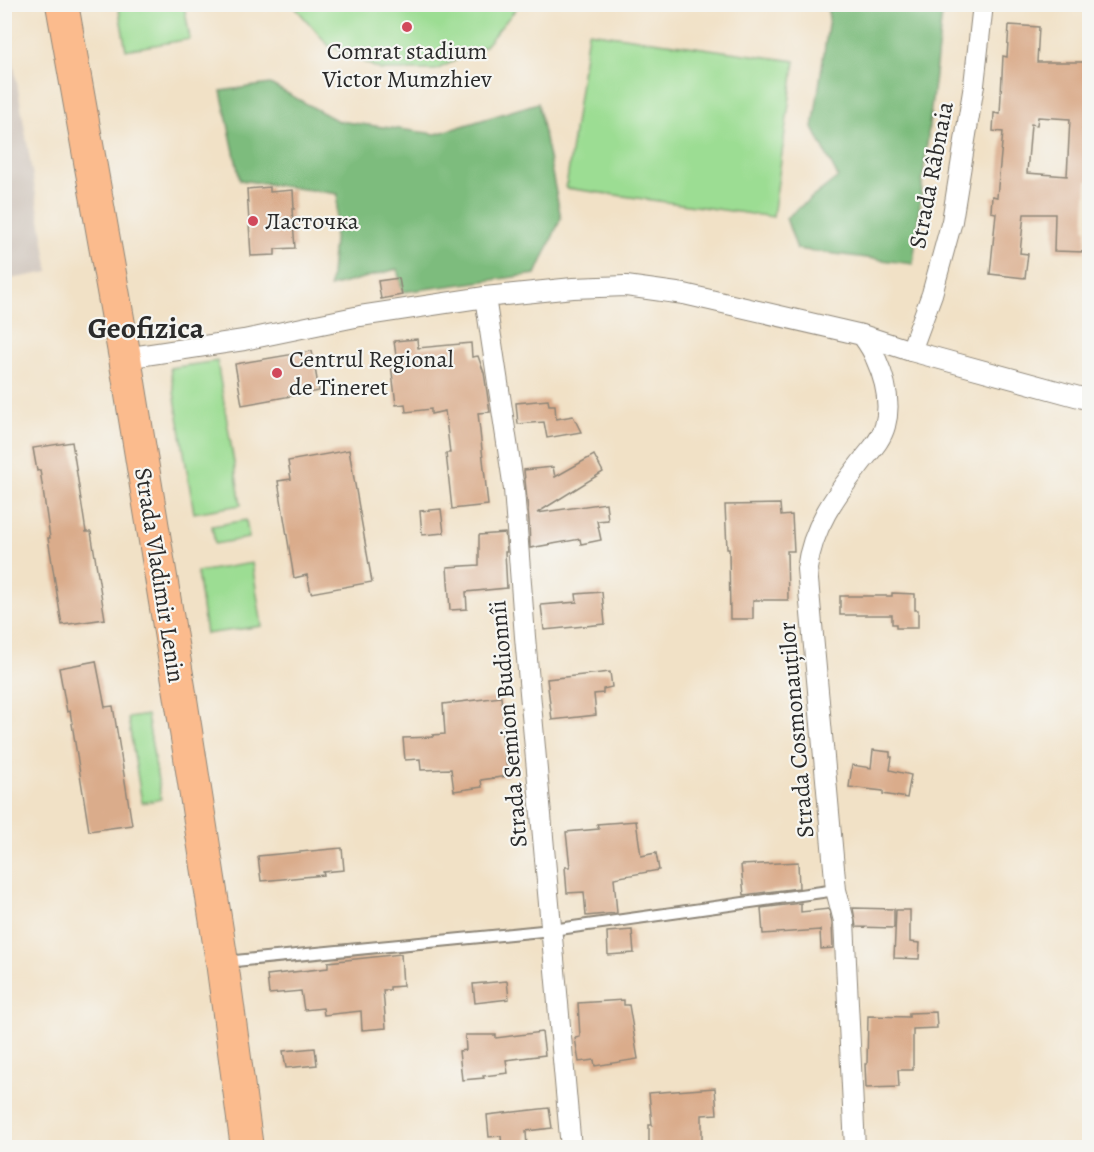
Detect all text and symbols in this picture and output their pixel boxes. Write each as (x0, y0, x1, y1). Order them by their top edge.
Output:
marker: Comrat stadium Victor Mumzhiev (400, 20, 414, 34)
place label: Comrat stadium Victor Mumzhiev (321, 35, 492, 95)
street label: Strada Râbnaia (901, 98, 961, 251)
place label: Ласточка (265, 205, 359, 237)
marker: Ласточка (246, 214, 260, 228)
district label: Geofizica (88, 308, 205, 348)
place label: Centrul Regional de Tineret (289, 343, 454, 403)
marker: Centrul Regional de Tineret (270, 366, 284, 380)
street label: Strada Vladimir Lenin (127, 465, 193, 685)
street label: Strada Semion Budionnîi (481, 599, 535, 849)
street label: Strada Cosmonauților (771, 621, 821, 839)

